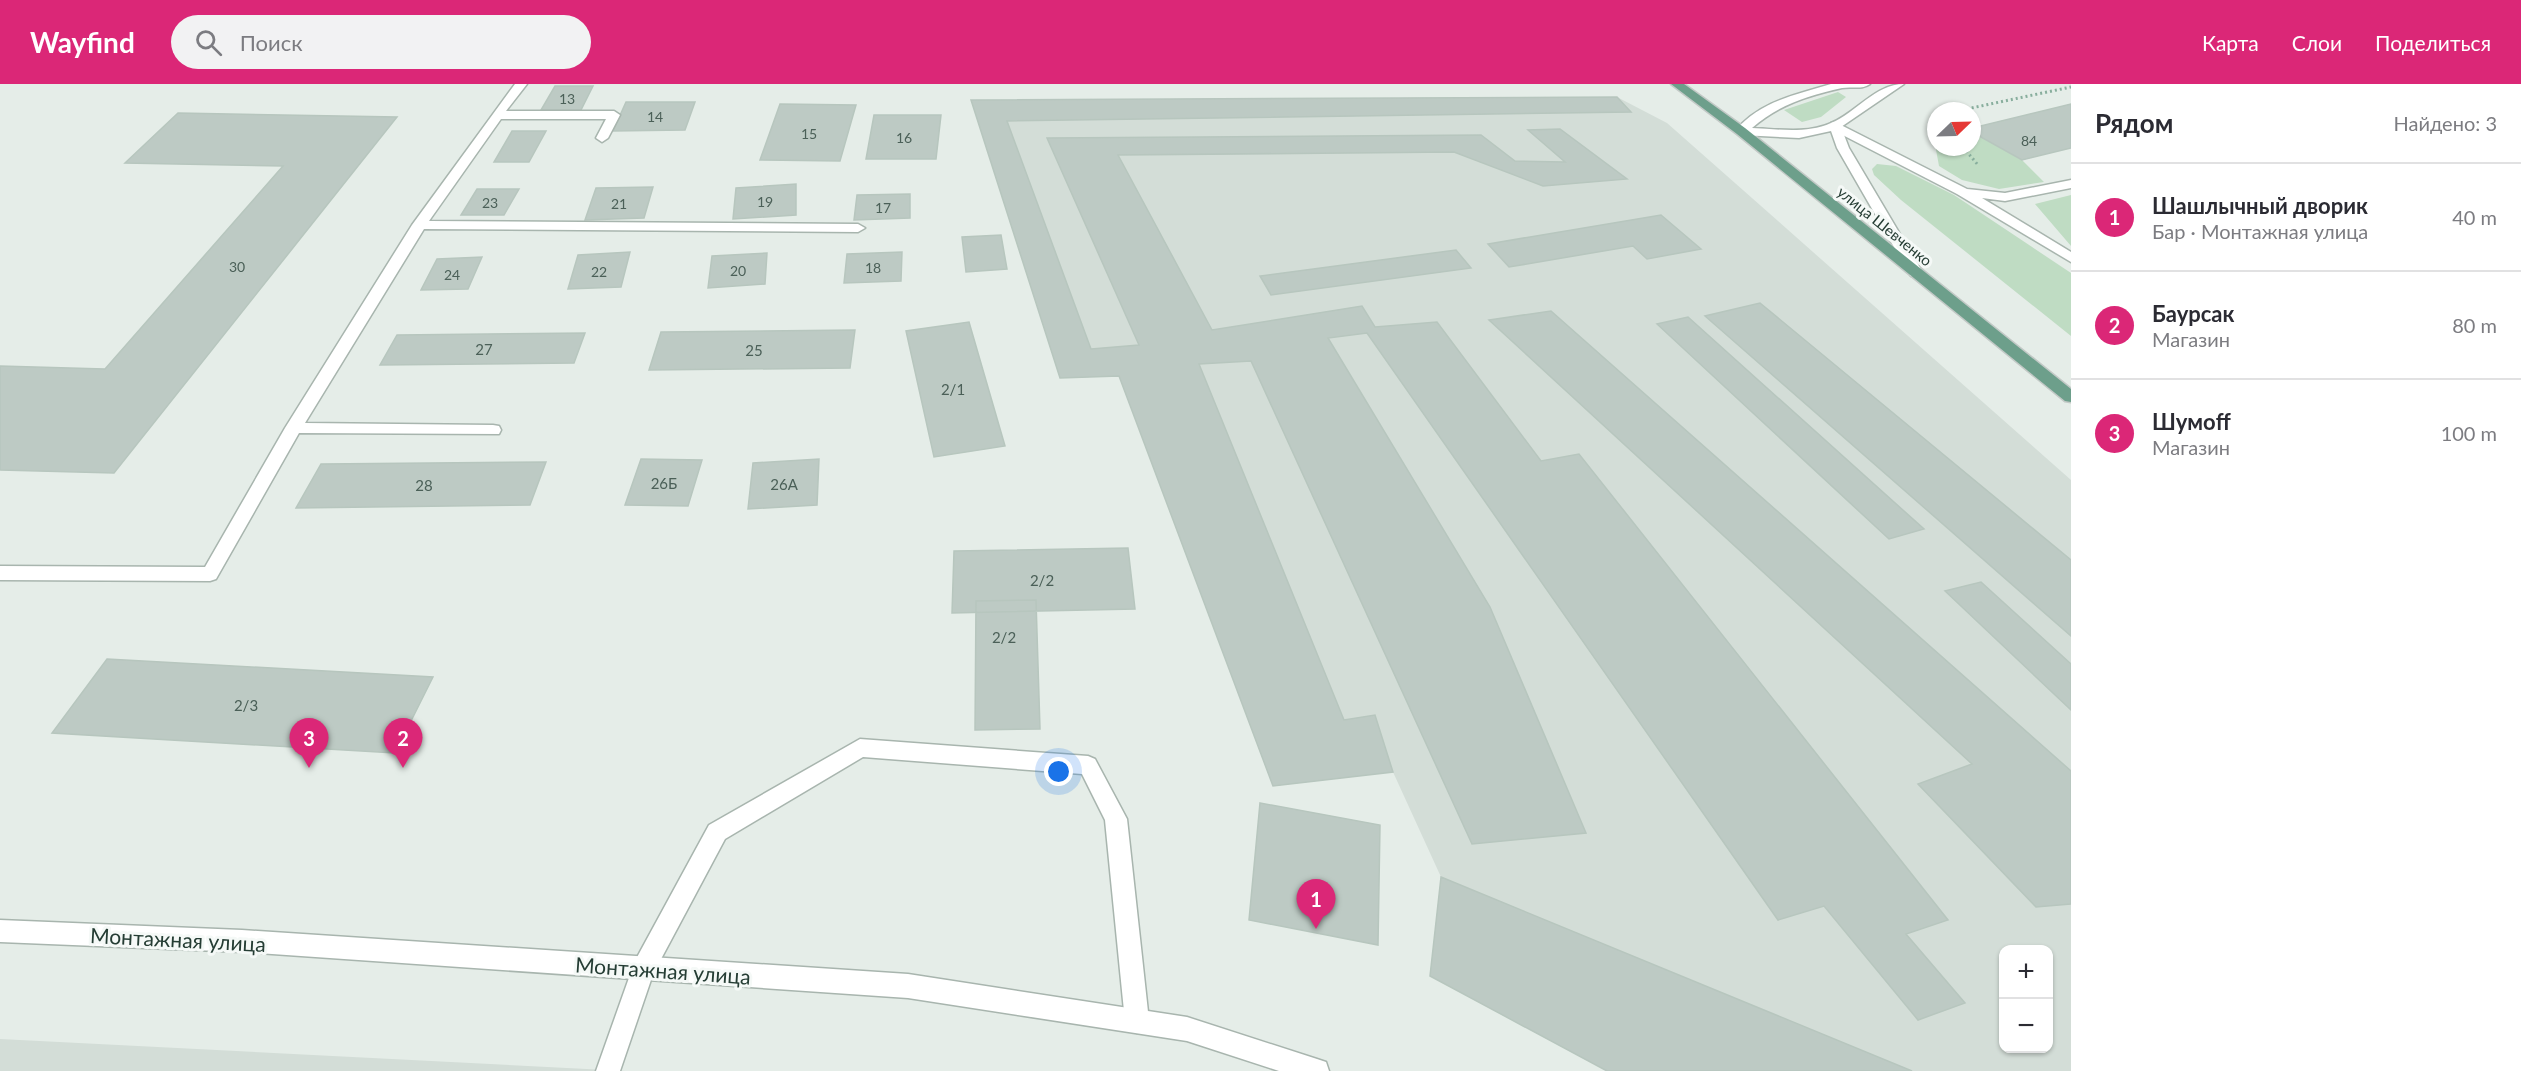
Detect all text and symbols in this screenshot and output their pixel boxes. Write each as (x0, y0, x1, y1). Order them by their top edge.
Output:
search box (171, 15, 591, 69)
text: Wayfind (30, 25, 135, 59)
icon: search (192, 26, 225, 59)
text: Поиск (240, 29, 303, 56)
text: Карта (2202, 30, 2259, 55)
text: Слои (2292, 30, 2342, 55)
text: Поделиться (2375, 30, 2491, 55)
house number: 13 (559, 90, 575, 107)
north arrow (1927, 102, 1981, 156)
text: Рядом (2095, 107, 2173, 139)
house number: 14 (647, 108, 663, 125)
text: Найдено: 3 (2394, 111, 2497, 135)
house number: 15 (801, 125, 817, 142)
house number: 16 (896, 129, 912, 146)
house number: 84 (2021, 132, 2037, 149)
street label: улица Шевченко (1834, 182, 1936, 270)
text: Шашлычный дворик (2152, 192, 2368, 219)
house number: 19 (757, 193, 773, 210)
house number: 23 (482, 194, 498, 211)
house number: 21 (611, 195, 627, 212)
house number: 17 (875, 199, 891, 216)
text: 1 (2109, 205, 2120, 229)
text: 40 m (2452, 205, 2497, 229)
text: Бар · Монтажная улица (2152, 219, 2368, 243)
house number: 30 (229, 258, 245, 275)
house number: 18 (865, 259, 881, 276)
house number: 20 (730, 262, 746, 279)
house number: 22 (591, 263, 607, 280)
house number: 24 (444, 266, 460, 283)
text: Баурсак (2152, 300, 2234, 327)
text: 2 (2109, 313, 2120, 337)
text: 80 m (2452, 313, 2497, 337)
text: Магазин (2152, 327, 2230, 351)
house number: 27 (475, 340, 493, 358)
house number: 25 (745, 341, 763, 359)
house number: 2/1 (941, 380, 965, 398)
text: Шумоff (2152, 408, 2231, 435)
text: 3 (2109, 421, 2120, 445)
text: 100 m (2441, 421, 2497, 445)
text: Магазин (2152, 435, 2230, 459)
house number: 26Б (651, 474, 677, 492)
house number: 26А (770, 475, 799, 493)
house number: 28 (415, 476, 433, 494)
house number: 2/2 (1030, 571, 1054, 589)
house number: 2/2 (992, 628, 1016, 646)
house number: 2/3 (234, 696, 258, 714)
pin: 3 (290, 718, 328, 768)
pin: 2 (384, 718, 422, 768)
your location (1044, 757, 1073, 786)
pin: 1 (1296, 880, 1336, 929)
street label: Монтажная улица (90, 922, 266, 956)
map controls (1999, 945, 2053, 1053)
button: + (1999, 945, 2053, 999)
street label: Монтажная улица (574, 951, 752, 989)
button: − (1999, 999, 2053, 1053)

